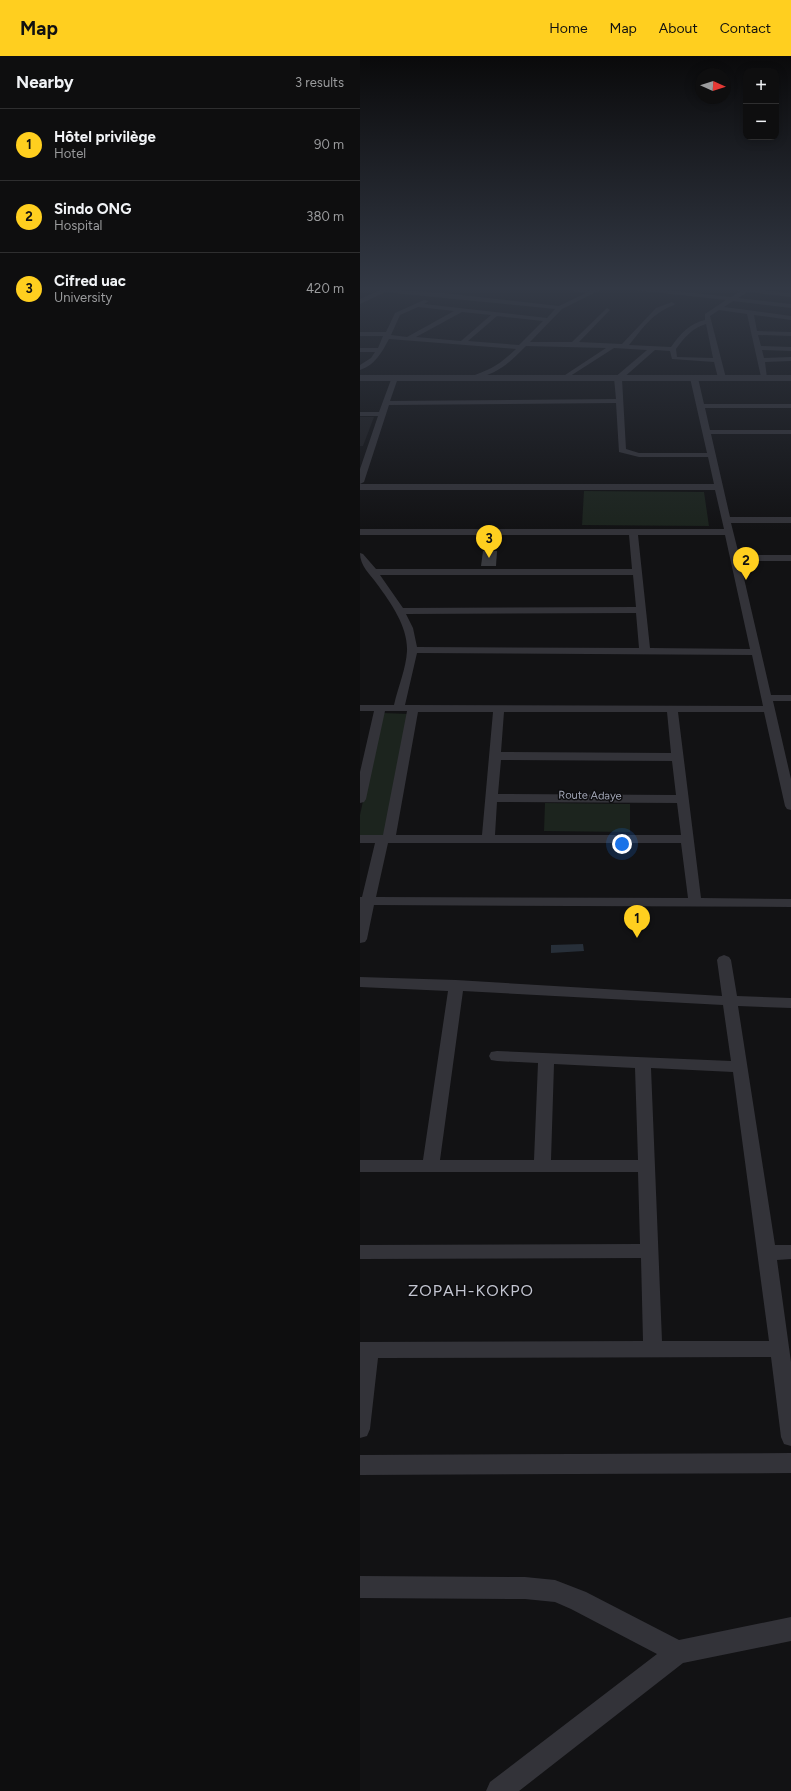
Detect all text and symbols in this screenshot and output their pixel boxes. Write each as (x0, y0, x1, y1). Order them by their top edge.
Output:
text: Map (20, 17, 58, 40)
text: Home (549, 20, 588, 37)
text: Map (610, 20, 637, 37)
text: About (659, 20, 698, 37)
text: Contact (720, 20, 771, 37)
north arrow (695, 68, 731, 104)
map controls (743, 68, 779, 140)
button: + (743, 68, 779, 104)
text: Nearby (16, 72, 74, 92)
text: 3 results (295, 75, 344, 90)
button: − (743, 104, 779, 140)
text: Hôtel privilège (54, 128, 156, 146)
text: 1 (26, 137, 32, 152)
text: 90 m (314, 137, 344, 152)
text: Hotel (54, 146, 86, 161)
text: Sindo ONG (54, 200, 131, 218)
text: 2 (25, 209, 33, 224)
text: 380 m (306, 209, 344, 224)
text: Hospital (54, 218, 102, 233)
text: Cifred uac (54, 272, 126, 290)
text: 3 (25, 281, 33, 296)
text: 420 m (306, 281, 344, 296)
text: University (54, 290, 112, 305)
pin: 3 (476, 525, 502, 558)
pin: 2 (733, 547, 759, 580)
street label: Route Adaye (558, 788, 622, 803)
your location (612, 834, 632, 854)
pin: 1 (624, 905, 650, 938)
district label: ZOPAH-KOKPO (408, 1281, 534, 1300)

